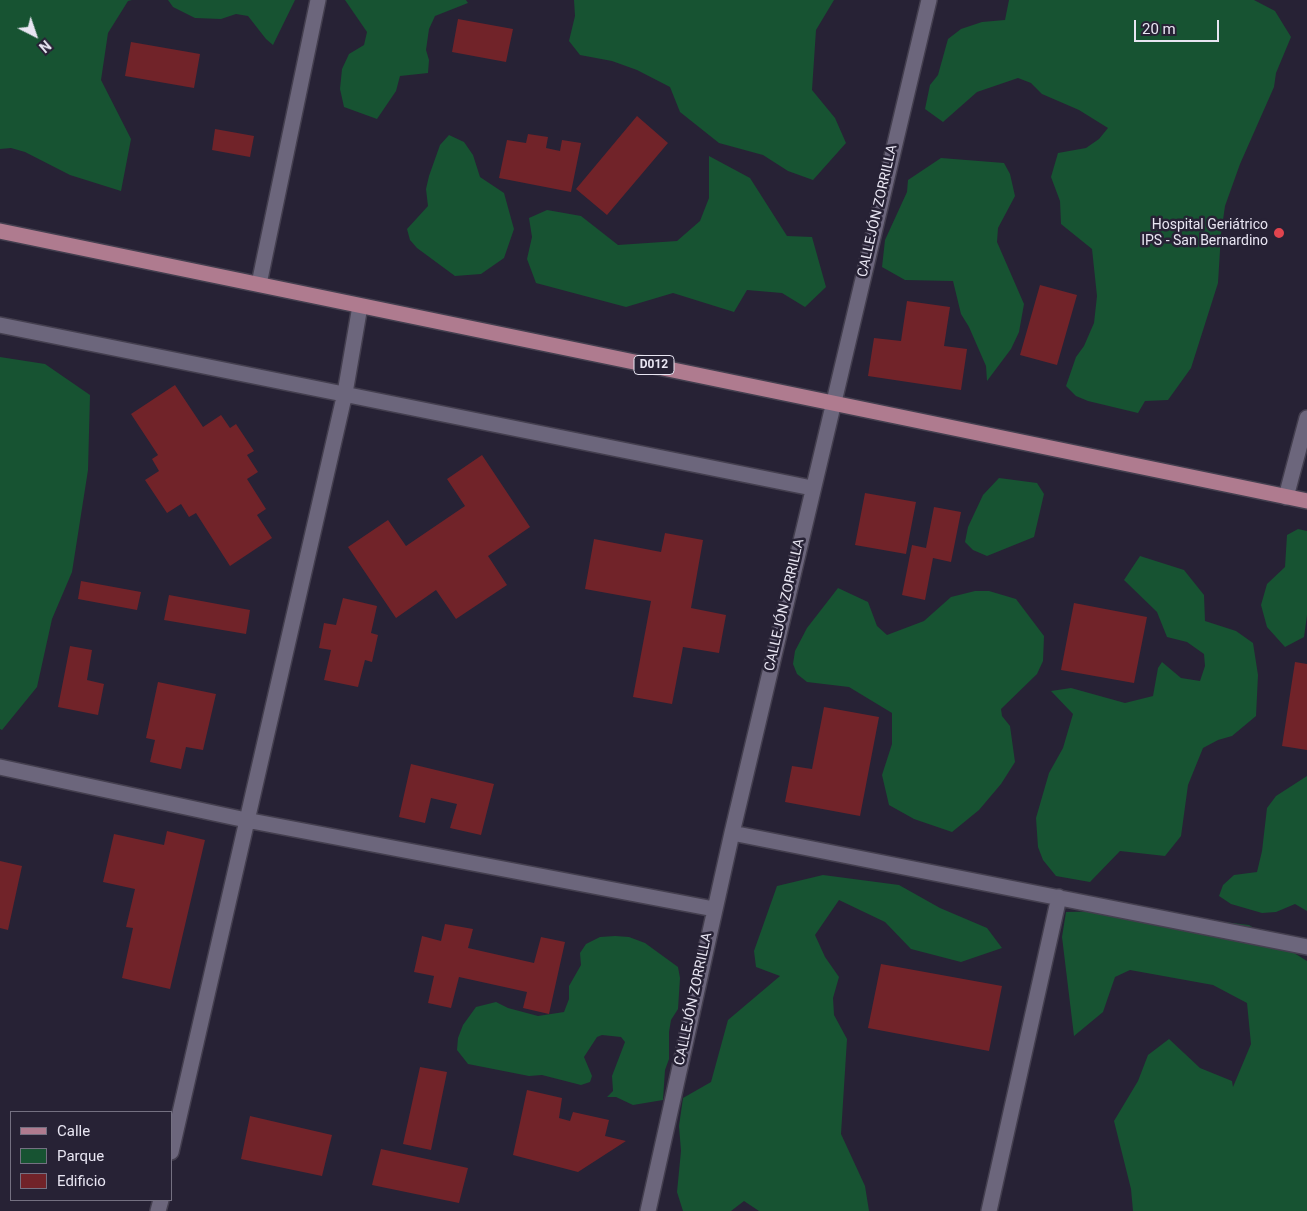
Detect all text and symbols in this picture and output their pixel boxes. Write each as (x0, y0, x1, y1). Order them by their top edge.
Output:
north arrow (10, 10, 60, 60)
scale bar (1137, 10, 1222, 42)
text: 20 m (1142, 20, 1176, 38)
text: N (36, 37, 54, 56)
street label: CALLEJÓN ZORRILLA (855, 143, 901, 279)
place label: Hospital Geriátrico IPS - San Bernardino (1141, 217, 1268, 250)
marker: Hospital Geriátrico IPS - San Bernardino (1272, 226, 1286, 240)
road number: D012 (634, 356, 674, 374)
street label: CALLEJÓN ZORRILLA (762, 537, 808, 673)
street label: CALLEJÓN ZORRILLA (672, 931, 716, 1067)
legend (10, 1111, 172, 1201)
text: Calle (57, 1122, 90, 1140)
text: Parque (57, 1147, 104, 1165)
text: Edificio (57, 1172, 106, 1190)

